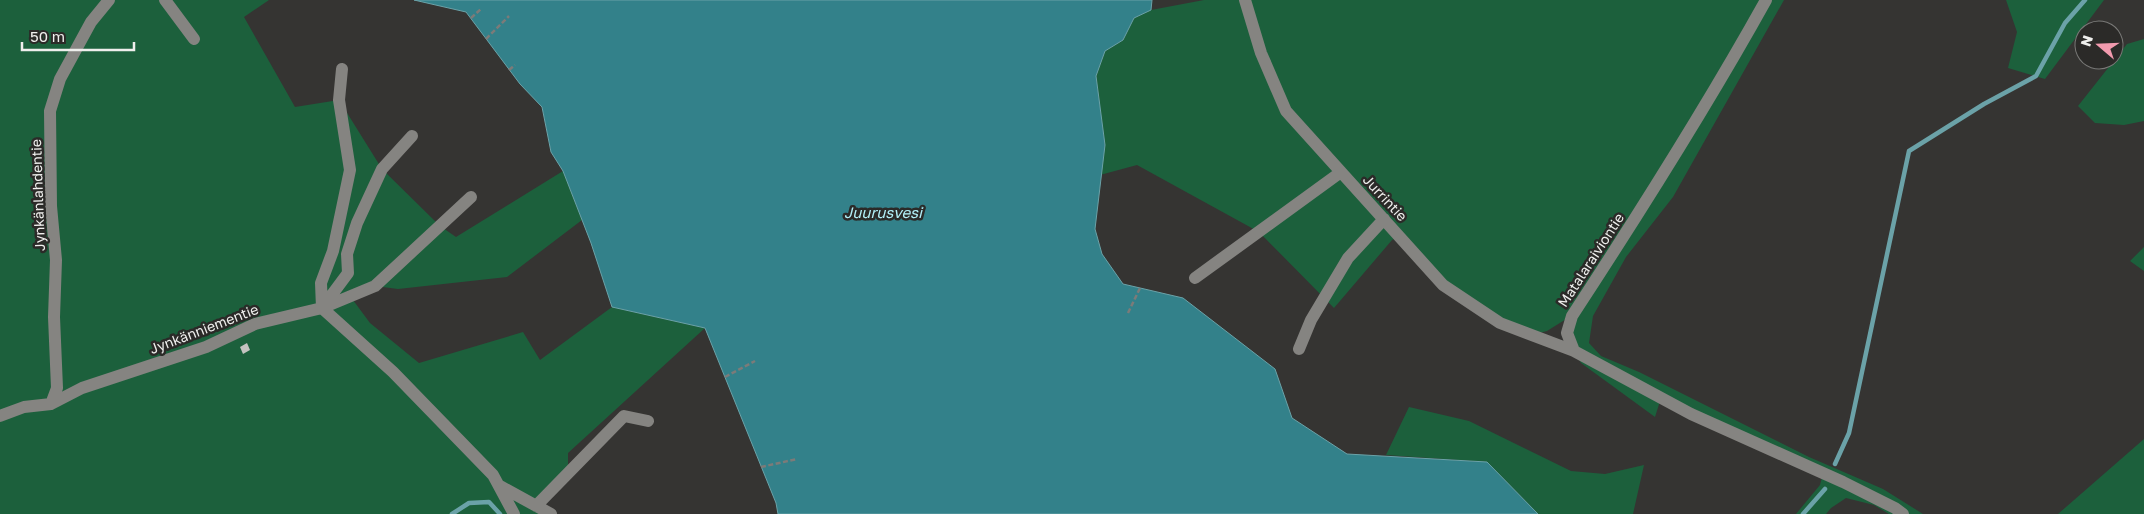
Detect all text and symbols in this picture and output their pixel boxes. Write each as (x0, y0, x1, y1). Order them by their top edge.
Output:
scale bar (22, 20, 135, 52)
north arrow (2074, 20, 2124, 70)
text: 50 m (30, 27, 65, 45)
text: N (2076, 33, 2096, 48)
street label: Jynkänlahdentie (27, 139, 48, 251)
street label: Jurrintie (1360, 171, 1411, 224)
water label: Juurusvesi (844, 203, 924, 221)
street label: Matalaraiviontie (1554, 210, 1627, 310)
street label: Jynkänniementie (147, 300, 261, 357)

